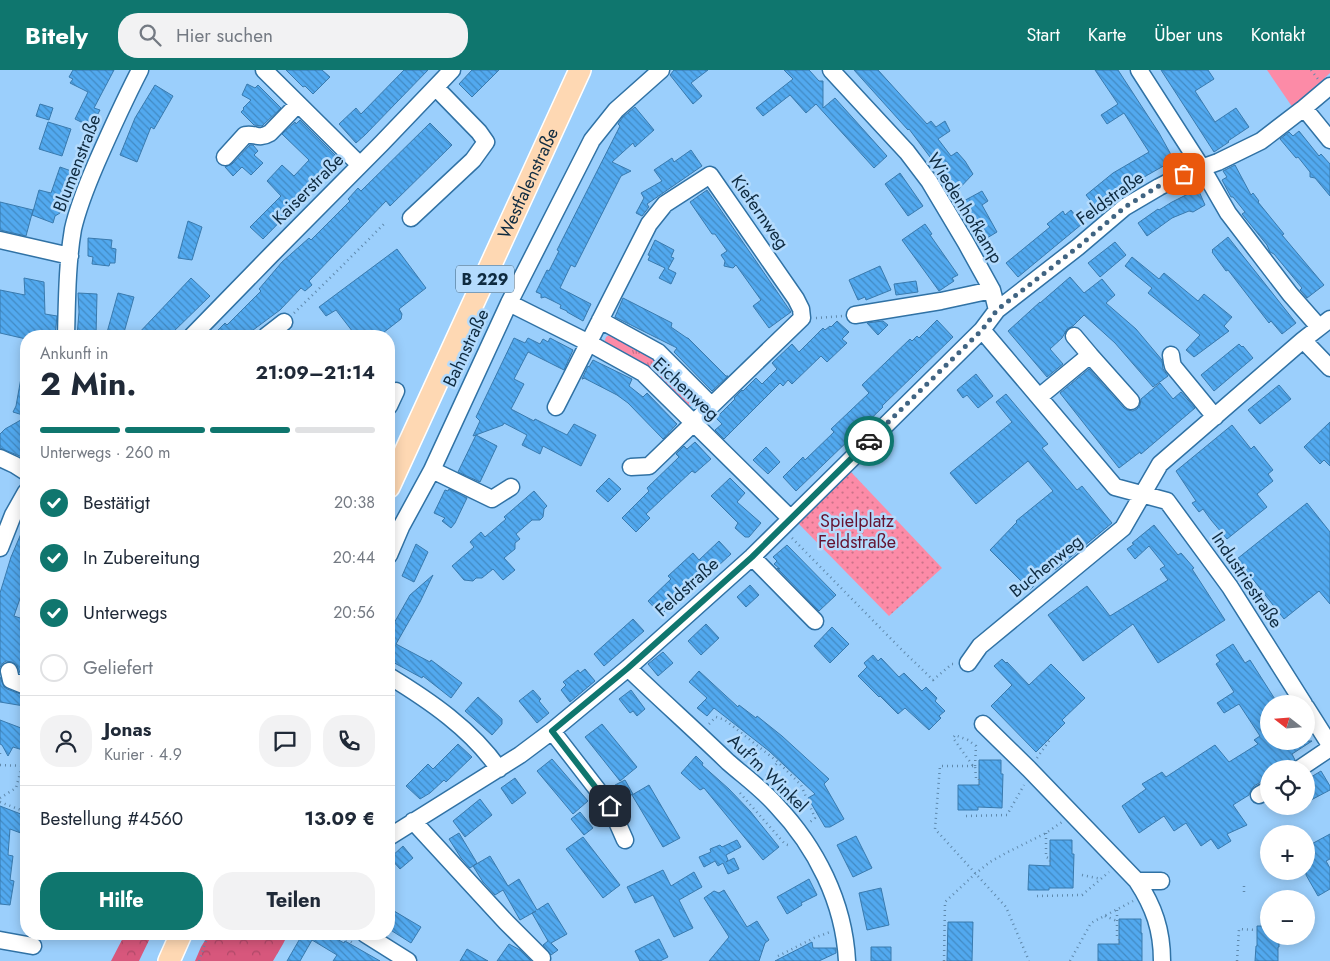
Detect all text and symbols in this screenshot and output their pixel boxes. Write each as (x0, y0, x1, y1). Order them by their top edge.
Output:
search box (118, 13, 468, 58)
text: Bitely (25, 18, 88, 53)
icon: search (136, 21, 164, 49)
text: Hier suchen (176, 22, 273, 49)
text: Start (1026, 22, 1060, 48)
text: Karte (1088, 22, 1126, 48)
text: Über uns (1154, 22, 1223, 48)
text: Kontakt (1251, 22, 1305, 48)
street label: Blumenstraße (47, 111, 107, 215)
street label: Westfalenstraße (491, 123, 565, 243)
street label: Kaiserstraße (266, 147, 350, 231)
street label: Wiedenhofkamp (921, 148, 1009, 268)
pin (1163, 153, 1205, 195)
icon: bag (1170, 160, 1198, 188)
street label: Feldstraße (1071, 165, 1149, 231)
street label: Kiefernweg (725, 169, 795, 255)
road number: B 229 (456, 265, 514, 292)
street label: Bahnstraße (437, 305, 495, 391)
text: Ankunft in (40, 342, 108, 365)
street label: Eichenweg (647, 351, 725, 427)
text: 21:09–21:14 (255, 359, 375, 386)
text: 2 Min. (40, 361, 137, 407)
courier (844, 416, 894, 466)
icon: car (855, 427, 883, 455)
text: Unterwegs · 260 m (40, 441, 171, 464)
icon: check (40, 489, 68, 517)
text: Bestätigt (83, 489, 150, 516)
text: 20:38 (334, 491, 375, 514)
park label: Spielplatz Feldstraße (818, 508, 896, 555)
street label: Industriestraße (1205, 527, 1289, 633)
street label: Buchenweg (1004, 528, 1088, 604)
icon: check (40, 544, 68, 572)
text: In Zubereitung (83, 544, 200, 571)
text: 20:44 (333, 546, 375, 569)
street label: Feldstraße (649, 551, 725, 623)
icon: check (40, 599, 68, 627)
text: Unterwegs (83, 599, 167, 626)
text: 20:56 (333, 601, 375, 624)
text: Geliefert (83, 654, 153, 681)
north arrow (1260, 695, 1315, 750)
map controls (1260, 695, 1315, 945)
button: person (40, 715, 92, 767)
button: chat (259, 715, 311, 767)
button: phone (323, 715, 375, 767)
text: Jonas (104, 716, 151, 743)
street label: Auf'm Winkel (722, 728, 814, 818)
text: Kurier · 4.9 (104, 743, 182, 766)
button: locate (1260, 760, 1315, 815)
pin (589, 785, 631, 827)
icon: home (596, 792, 624, 820)
text: Bestellung #4560 (40, 805, 183, 832)
text: 13.09 € (304, 805, 375, 832)
button: + (1260, 825, 1315, 880)
button: Hilfe (40, 872, 203, 930)
button: Teilen (213, 872, 375, 930)
button: − (1260, 890, 1315, 945)

